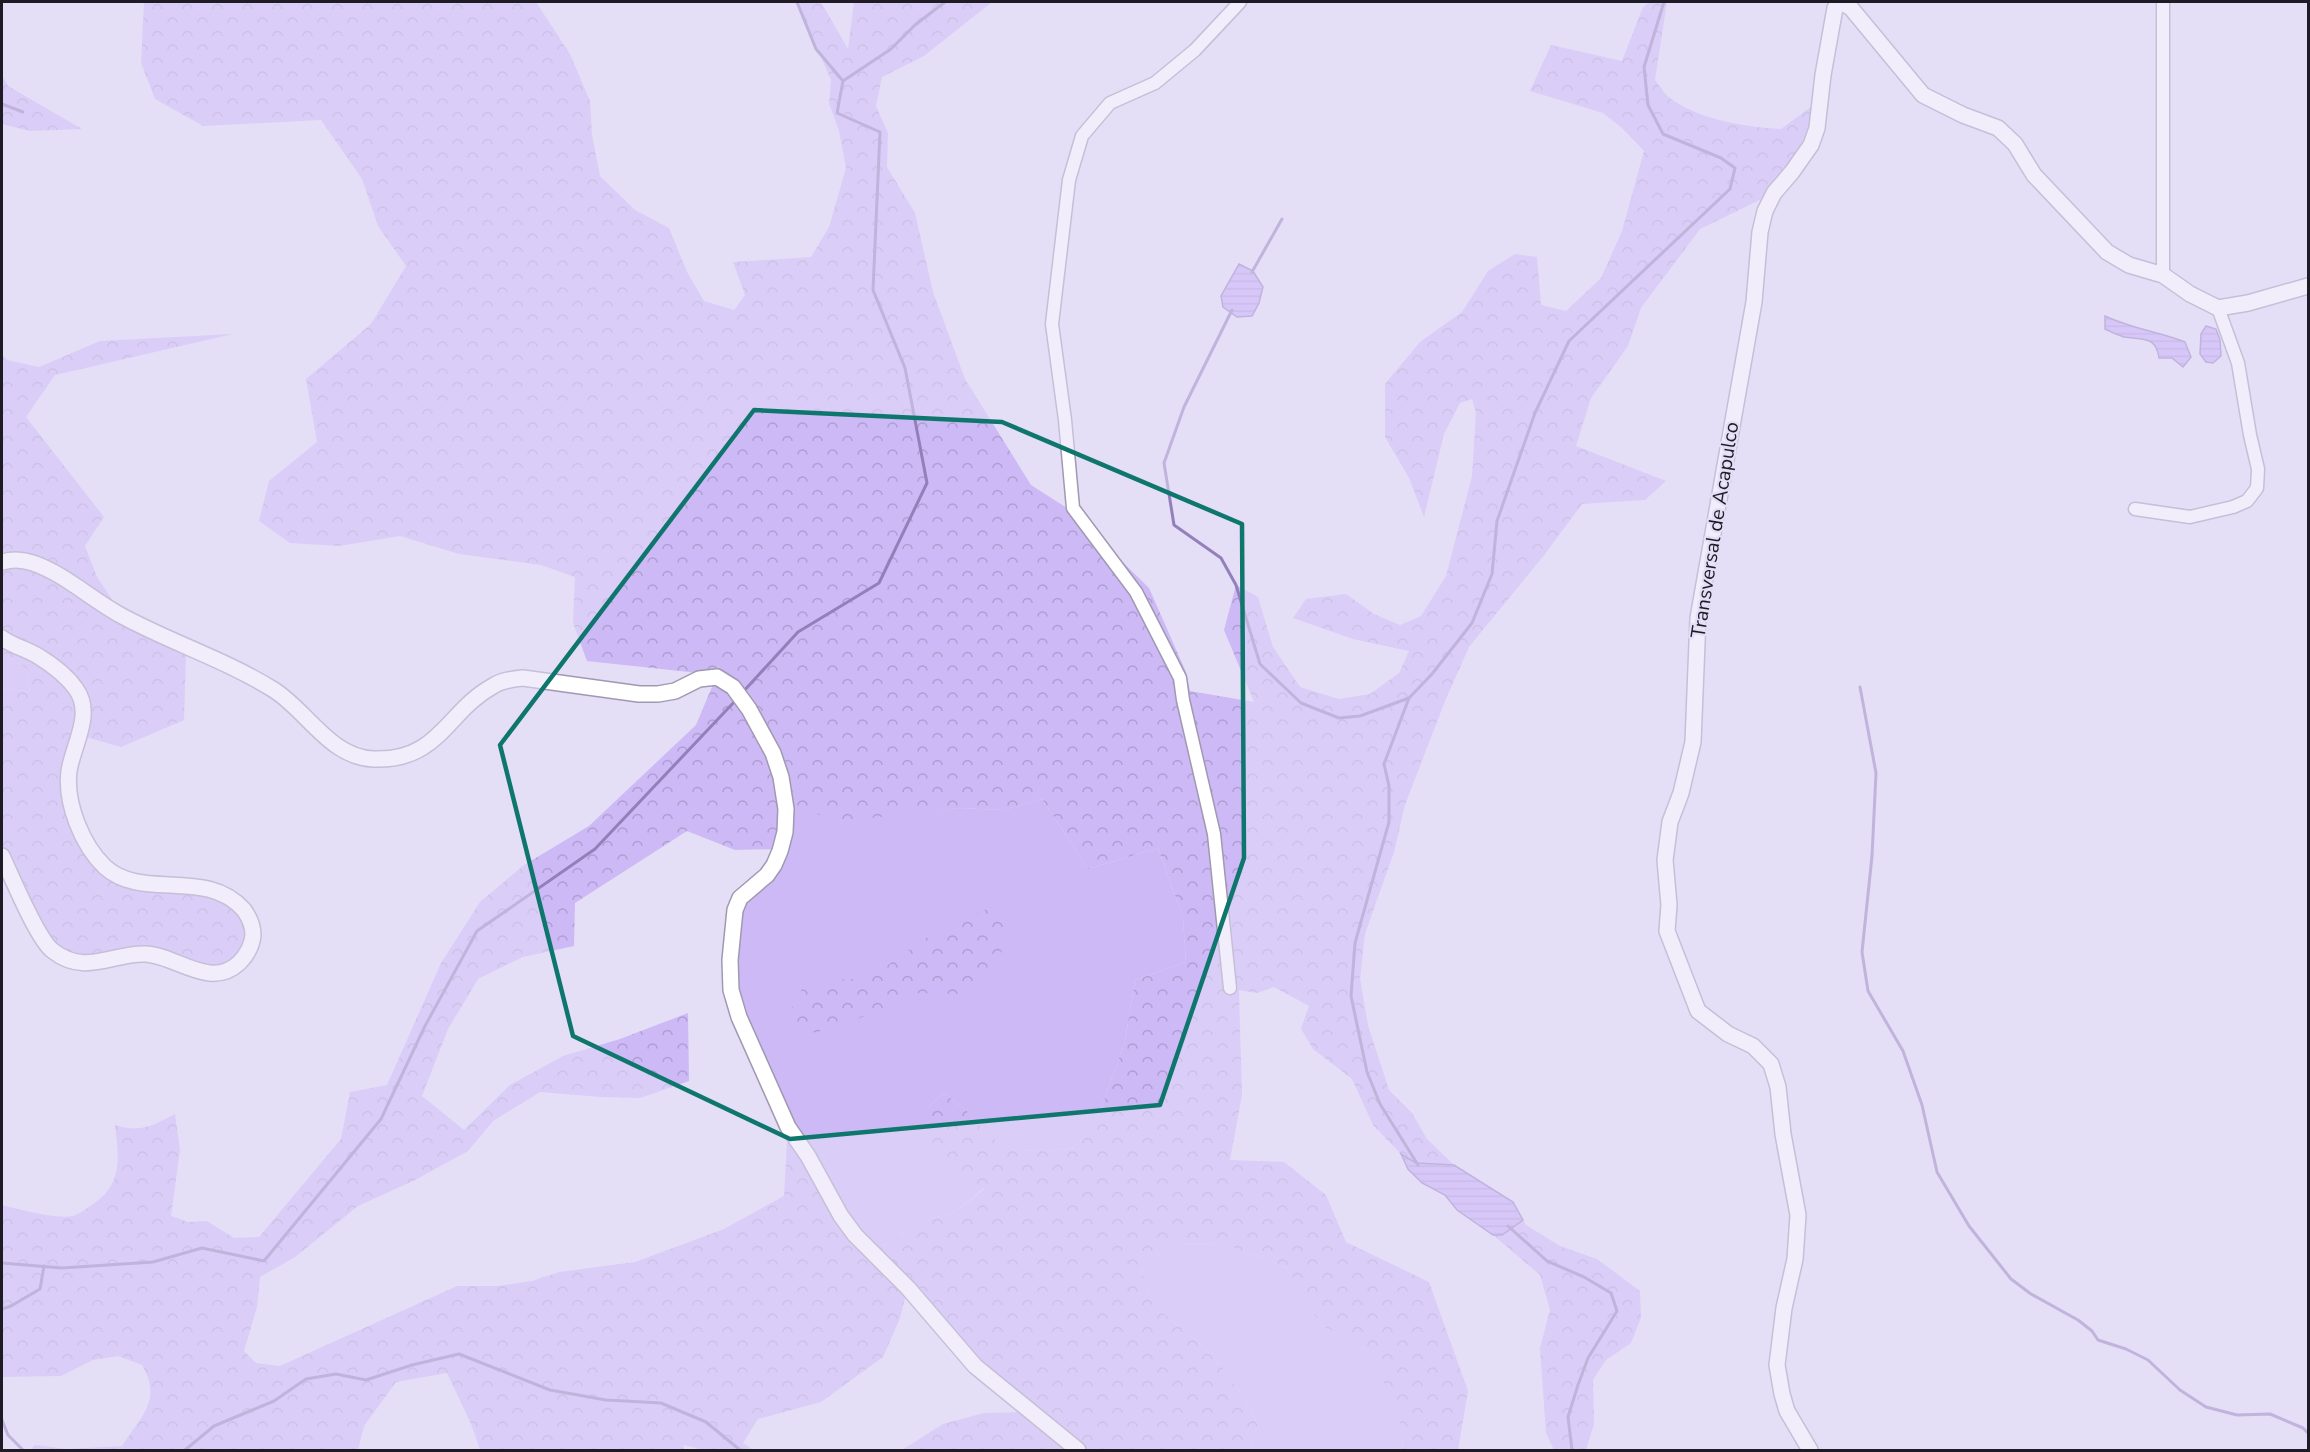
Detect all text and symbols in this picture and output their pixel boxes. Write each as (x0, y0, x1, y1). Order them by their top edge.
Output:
street label: Transversal de Acapulco (1685, 420, 1745, 640)

